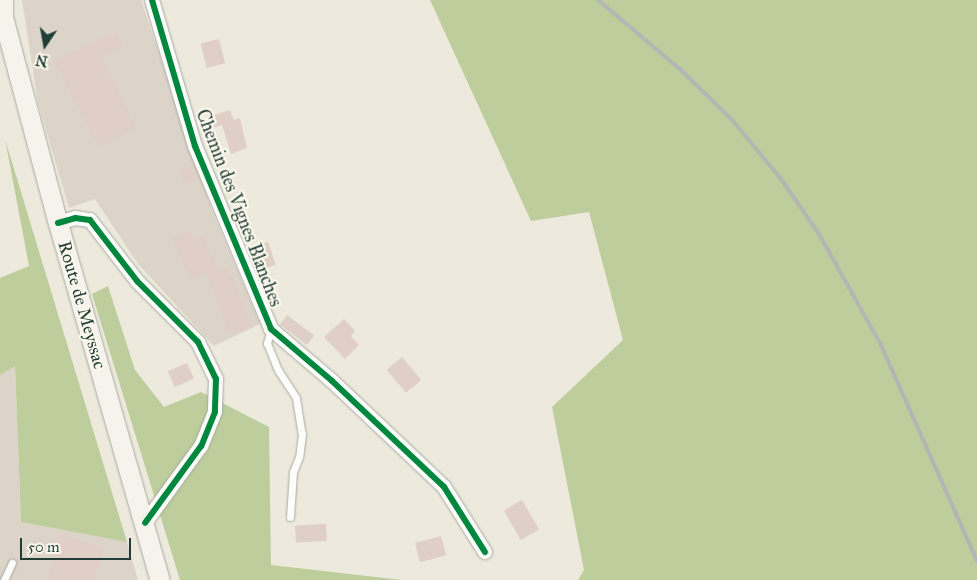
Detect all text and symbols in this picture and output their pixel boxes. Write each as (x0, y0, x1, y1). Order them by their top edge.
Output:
north arrow (20, 20, 70, 70)
text: N (34, 51, 49, 70)
street label: Chemin des Vignes Blanches (191, 106, 287, 310)
street label: Route de Meyssac (53, 239, 111, 371)
scale bar (22, 528, 134, 560)
text: 50 m (28, 538, 60, 556)

